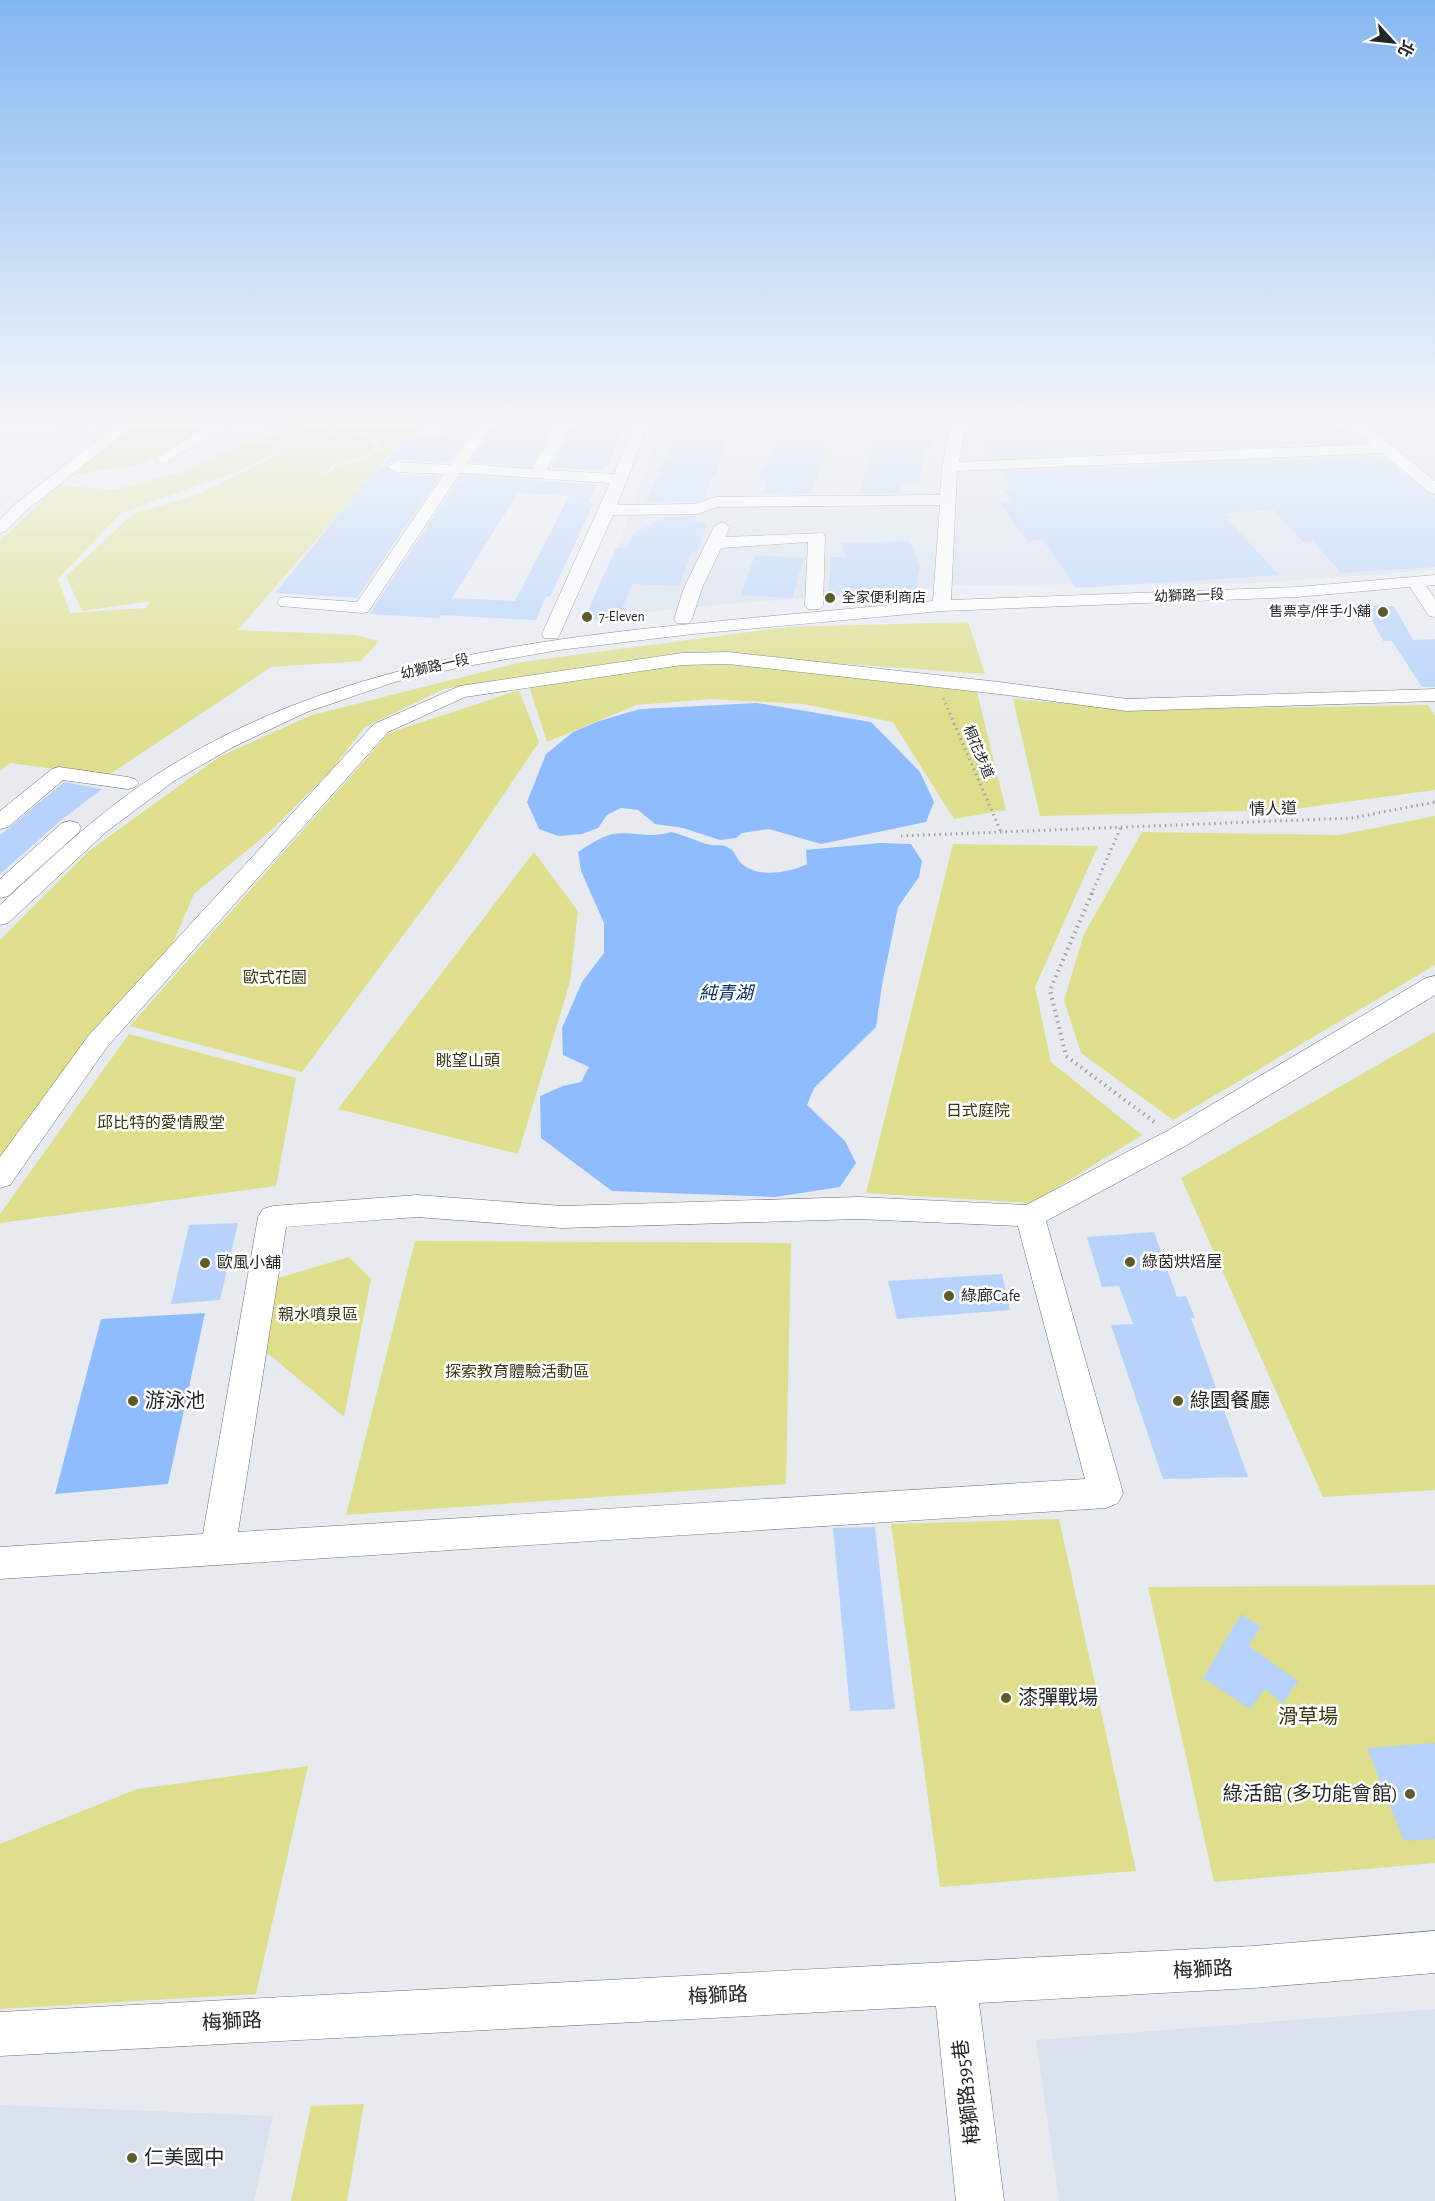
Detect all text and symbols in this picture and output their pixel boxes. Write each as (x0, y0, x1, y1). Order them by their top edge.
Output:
north arrow (1363, 12, 1423, 72)
text: 北 (1395, 38, 1417, 60)
street label: 幼獅路一段 (1154, 587, 1224, 604)
place label: 全家便利商店 (842, 589, 926, 605)
marker: 全家便利商店 (823, 591, 837, 605)
place label: 售票亭/伴手小舖 (1269, 603, 1371, 619)
marker: 售票亭/伴手小舖 (1376, 605, 1390, 619)
marker: 7-Eleven (580, 610, 594, 624)
place label: 7-Eleven (599, 610, 645, 624)
street label: 幼獅路一段 (399, 651, 471, 682)
street label: 桐花步道 (961, 723, 996, 781)
street label: 情人道 (1249, 799, 1297, 818)
park label: 歐式花園 (243, 969, 307, 986)
water label: 純青湖 (699, 983, 756, 1003)
park label: 眺望山頭 (436, 1051, 500, 1069)
park label: 日式庭院 (946, 1102, 1010, 1119)
park label: 邱比特的愛情殿堂 (97, 1114, 225, 1131)
place label: 綠茵烘焙屋 (1142, 1253, 1222, 1270)
place label: 歐風小舖 (217, 1254, 281, 1271)
marker: 綠茵烘焙屋 (1123, 1255, 1137, 1269)
marker: 歐風小舖 (198, 1256, 212, 1270)
place label: 綠廊Cafe (961, 1287, 1021, 1304)
marker: 綠廊Cafe (942, 1289, 956, 1303)
park label: 親水噴泉區 (278, 1306, 358, 1323)
park label: 探索教育體驗活動區 (445, 1363, 589, 1380)
place label: 游泳池 (145, 1390, 205, 1411)
place label: 綠園餐廳 (1190, 1390, 1270, 1411)
marker: 游泳池 (126, 1394, 140, 1408)
marker: 綠園餐廳 (1171, 1394, 1185, 1408)
place label: 漆彈戰場 (1018, 1687, 1098, 1708)
marker: 漆彈戰場 (999, 1691, 1013, 1705)
park label: 滑草場 (1278, 1706, 1338, 1727)
place label: 綠活館 (多功能會館) (1223, 1783, 1398, 1804)
marker: 綠活館 (多功能會館) (1403, 1787, 1417, 1801)
street label: 梅獅路 (1172, 1957, 1233, 1982)
street label: 梅獅路 (687, 1983, 748, 2008)
street label: 梅獅路 (201, 2009, 262, 2034)
street label: 梅獅路395巷 (950, 2038, 983, 2146)
place label: 仁美國中 (144, 2147, 224, 2168)
marker: 仁美國中 (125, 2151, 139, 2165)

